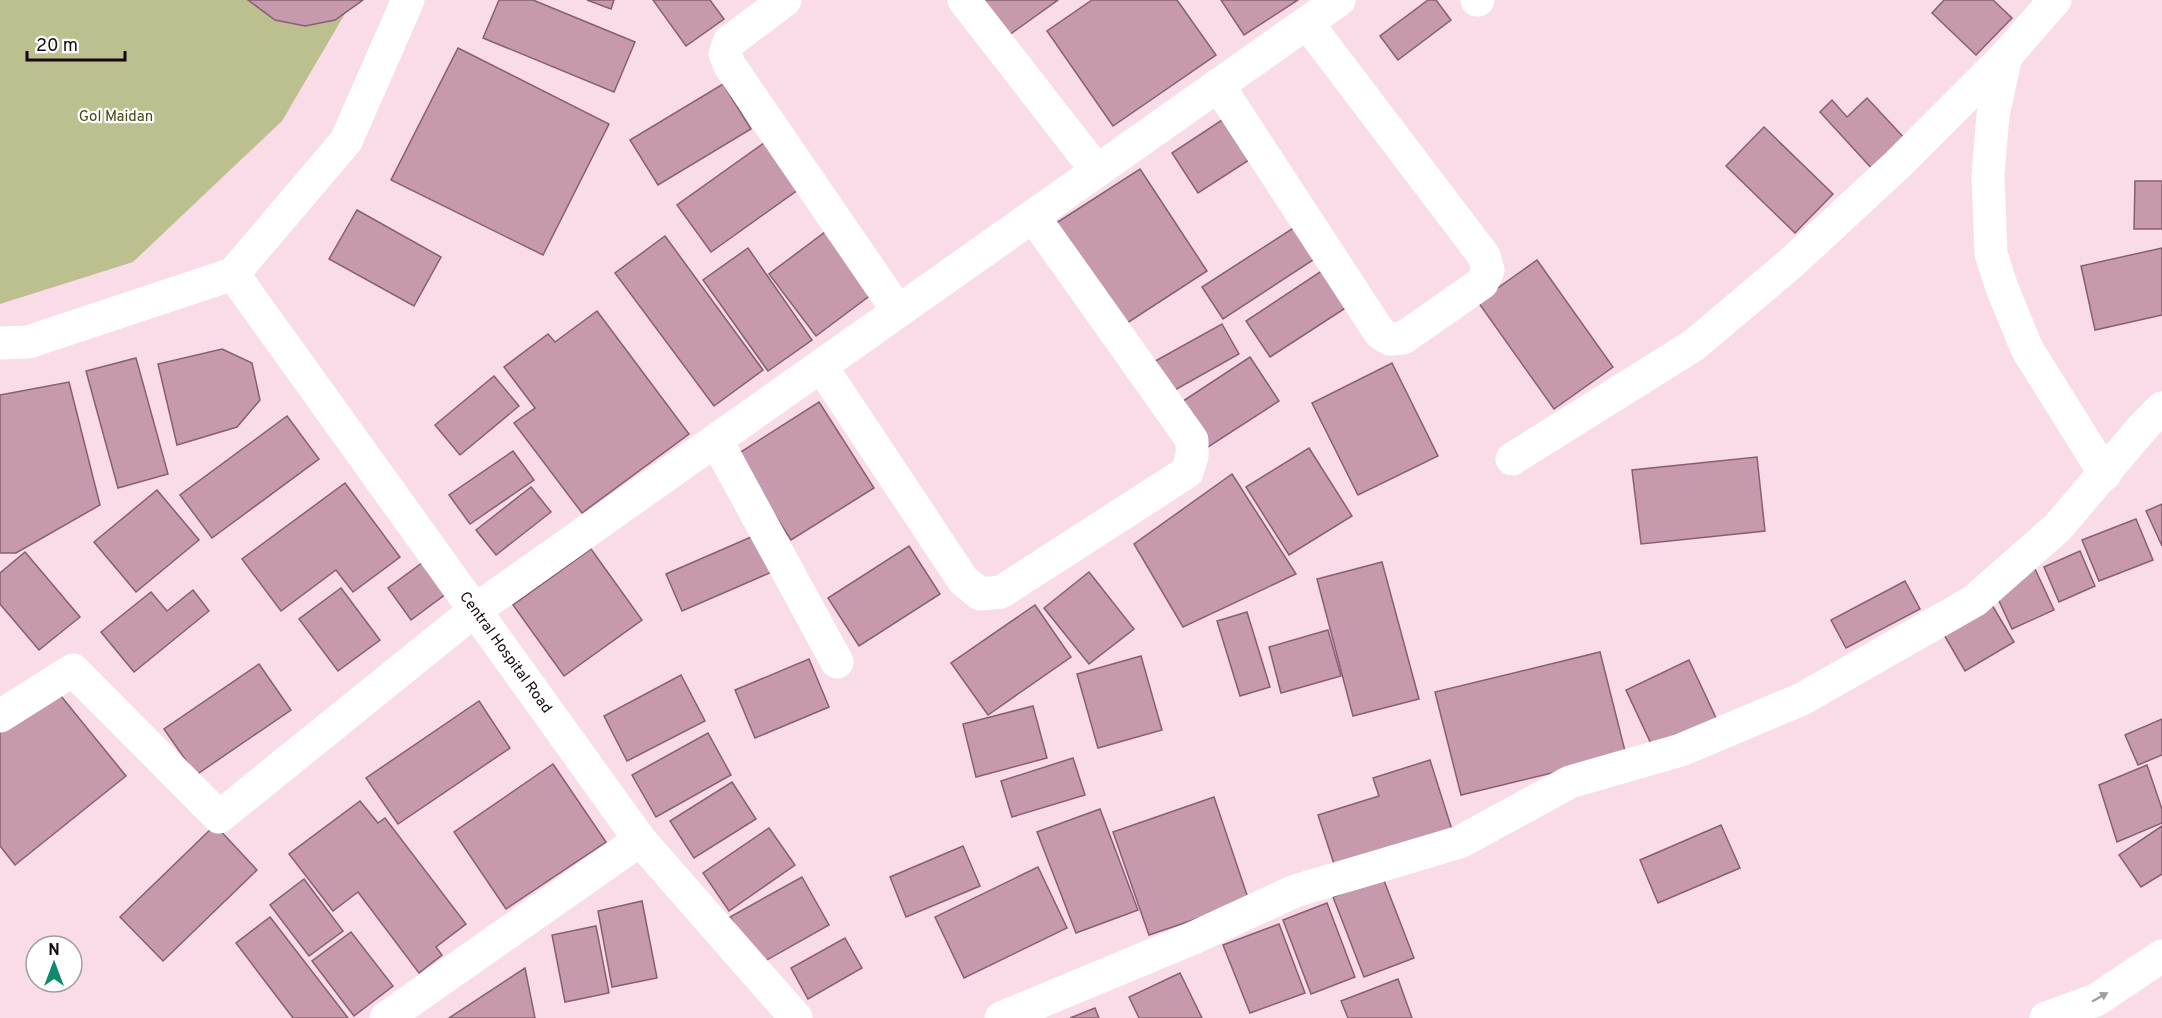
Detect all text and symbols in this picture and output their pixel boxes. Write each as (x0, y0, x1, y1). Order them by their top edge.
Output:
scale bar (27, 24, 124, 62)
text: 20 m (36, 35, 78, 58)
park label: Gol Maidan (79, 108, 153, 127)
street label: Central Hospital Road (454, 588, 556, 718)
north arrow (24, 934, 84, 994)
text: N (48, 941, 60, 961)
one-way arrow (2092, 992, 2109, 1002)

